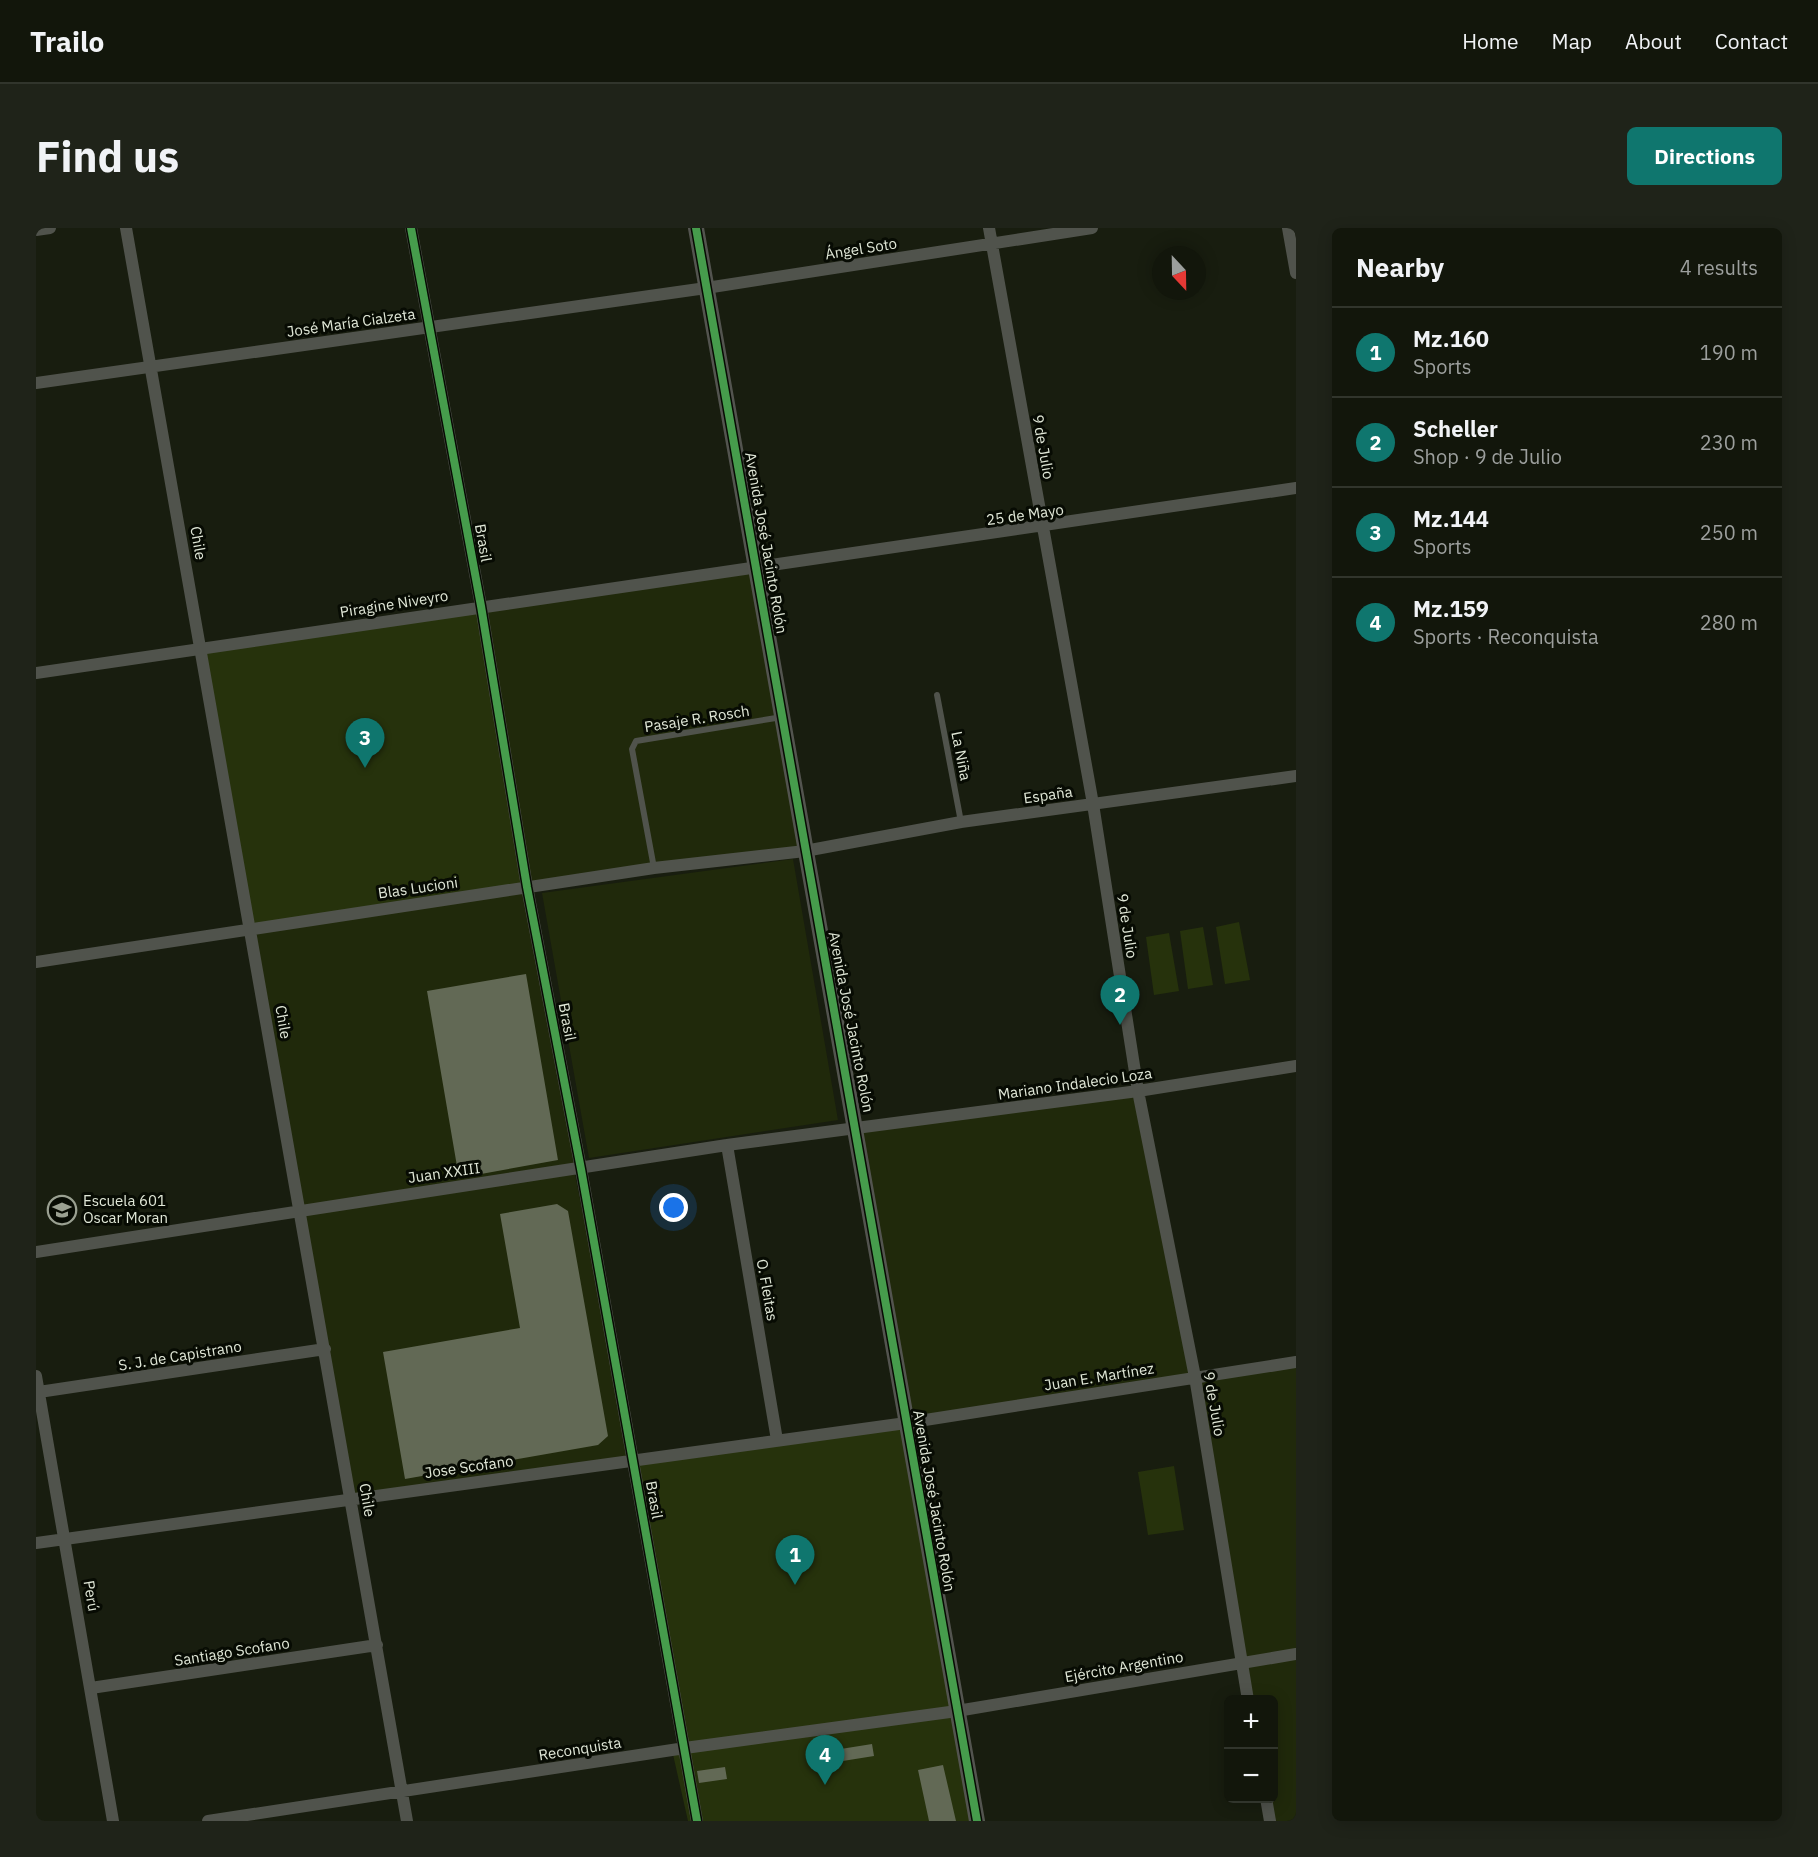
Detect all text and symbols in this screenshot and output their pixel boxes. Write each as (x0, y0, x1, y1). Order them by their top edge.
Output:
text: Trailo (30, 23, 104, 60)
text: Home (1462, 27, 1519, 55)
text: Map (1552, 27, 1592, 55)
text: About (1625, 27, 1682, 55)
text: Contact (1715, 27, 1788, 55)
button: Directions (1627, 127, 1782, 185)
text: Find us (36, 129, 179, 184)
street label: Ángel Soto (824, 233, 898, 264)
north arrow (1152, 246, 1206, 300)
text: Nearby (1356, 250, 1444, 284)
text: 4 results (1680, 254, 1758, 281)
street label: José María Cialzeta (285, 304, 416, 341)
text: Mz.160 (1413, 324, 1489, 353)
text: 1 (1370, 339, 1382, 366)
text: 190 m (1700, 339, 1758, 366)
text: Sports (1413, 353, 1472, 380)
street label: 9 de Julio (1028, 413, 1059, 481)
text: Scheller (1413, 414, 1498, 443)
text: 2 (1370, 429, 1382, 456)
text: 230 m (1700, 429, 1758, 456)
text: Shop · 9 de Julio (1413, 443, 1562, 470)
street label: Avenida José Jacinto Rolón (741, 451, 792, 635)
street label: 25 de Mayo (985, 500, 1065, 529)
text: Mz.144 (1413, 504, 1489, 533)
text: 3 (1370, 519, 1382, 546)
text: 250 m (1700, 519, 1758, 546)
street label: Brasil (471, 522, 496, 563)
street label: Chile (186, 525, 211, 561)
text: Sports (1413, 533, 1472, 560)
street label: Piragine Niveyro (338, 586, 449, 621)
text: Mz.159 (1413, 594, 1489, 623)
text: 4 (1370, 609, 1382, 636)
text: 280 m (1700, 609, 1758, 636)
text: Sports · Reconquista (1413, 623, 1599, 650)
street label: Pasaje R. Rosch (643, 701, 751, 736)
pin: 3 (346, 718, 384, 768)
street label: La Niña (947, 730, 976, 782)
street label: España (1022, 782, 1074, 807)
street label: Blas Lucioni (377, 872, 459, 903)
street label: 9 de Julio (1113, 892, 1142, 960)
street label: Avenida José Jacinto Rolón (825, 930, 878, 1114)
pin: 2 (1100, 976, 1140, 1025)
street label: Brasil (555, 1001, 580, 1043)
street label: Chile (271, 1004, 296, 1040)
street label: Mariano Indalecio Loza (997, 1063, 1153, 1104)
street label: Juan XXIII (407, 1158, 481, 1187)
place label: Escuela 601 Oscar Moran (83, 1191, 168, 1227)
your location (659, 1193, 688, 1222)
school or university icon: Escuela 601 Oscar Moran (46, 1194, 78, 1226)
street label: O. Fleitas (753, 1257, 782, 1322)
street label: S. J. de Capistrano (117, 1336, 243, 1375)
street label: Juan E. Martínez (1043, 1358, 1155, 1395)
street label: 9 de Julio (1199, 1370, 1230, 1438)
street label: Avenida José Jacinto Rolón (909, 1409, 960, 1593)
street label: Jose Scofano (423, 1451, 515, 1482)
street label: Brasil (642, 1479, 667, 1520)
street label: Chile (355, 1482, 380, 1518)
pin: 1 (776, 1536, 814, 1585)
street label: Perú (79, 1579, 104, 1613)
street label: Santiago Scofano (173, 1633, 291, 1670)
street label: Ejército Argentino (1063, 1647, 1185, 1686)
map controls (1224, 1695, 1278, 1803)
button: + (1224, 1695, 1278, 1749)
street label: Reconquista (537, 1733, 623, 1764)
pin: 4 (806, 1736, 844, 1785)
button: − (1224, 1749, 1278, 1803)

